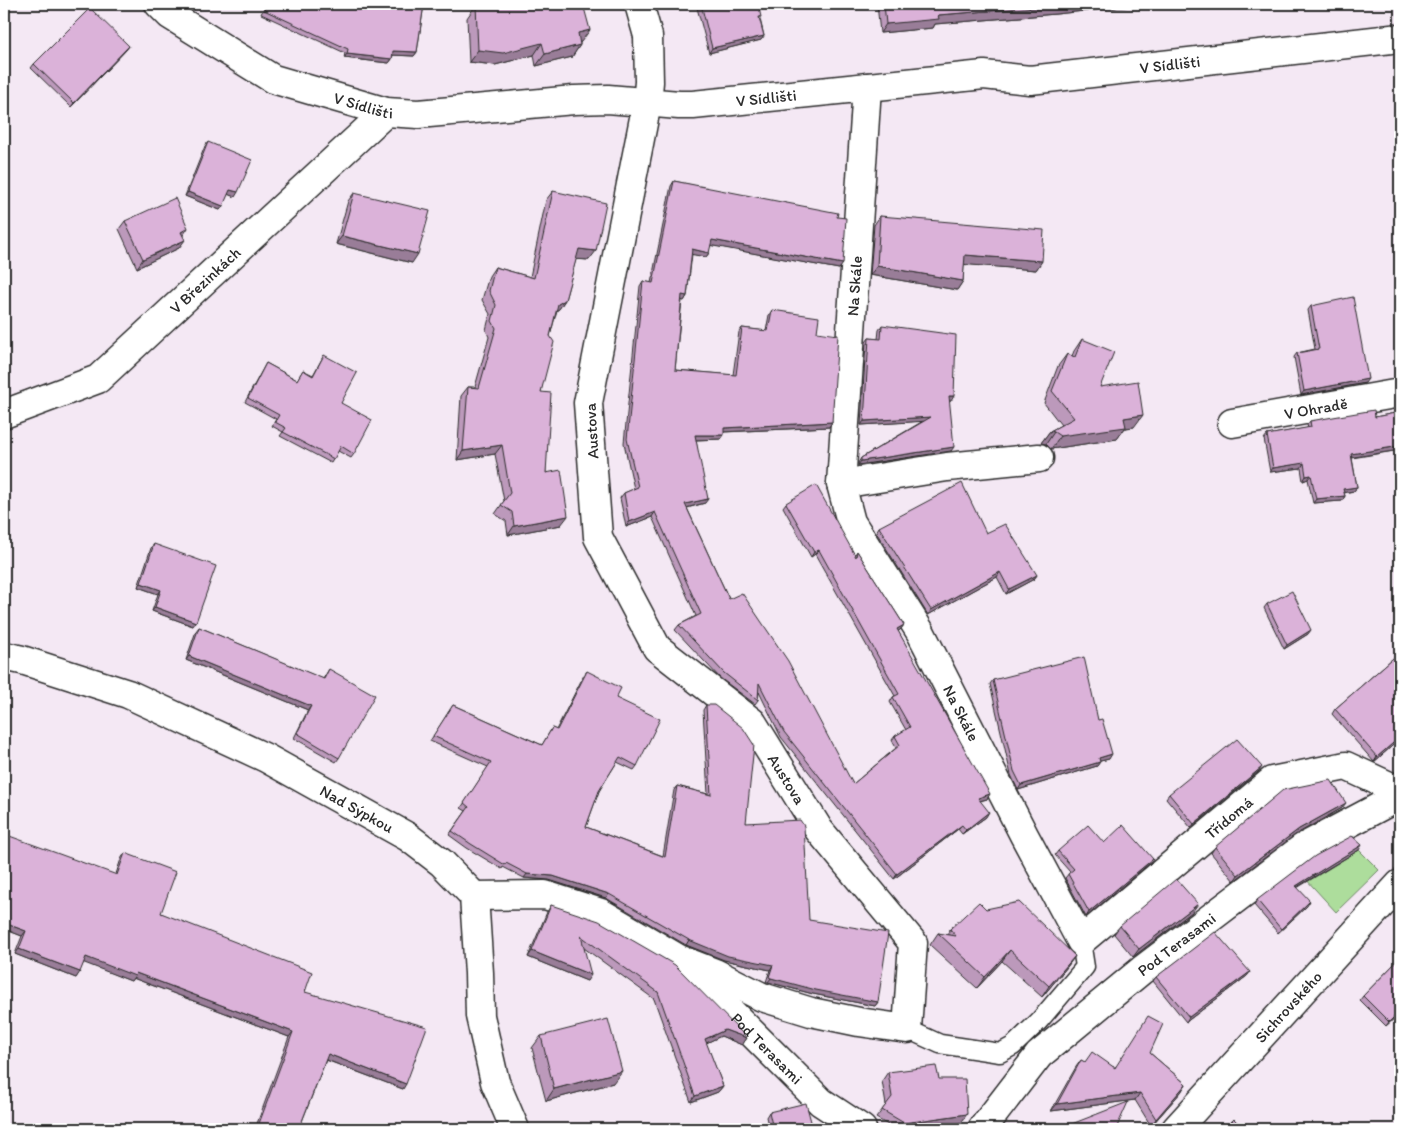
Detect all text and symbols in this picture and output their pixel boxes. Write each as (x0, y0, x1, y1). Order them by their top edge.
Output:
street label: V Sídlišti (1139, 52, 1201, 78)
street label: V Sídlišti (735, 85, 797, 111)
street label: V Sídlišti (331, 88, 393, 122)
street label: V Březinkách (166, 243, 244, 318)
street label: Na Skále (843, 255, 866, 317)
street label: V Ohradě (1283, 394, 1349, 424)
street label: Austova (581, 402, 602, 459)
street label: Na Skále (939, 682, 983, 744)
street label: Austova (764, 751, 810, 809)
street label: Nad Sýpkou (317, 781, 397, 837)
street label: Třídomá (1201, 792, 1257, 843)
street label: Pod Terasami (1134, 909, 1220, 980)
street label: Sichrovského (1251, 967, 1326, 1047)
street label: Pod Terasami (727, 1009, 807, 1088)

